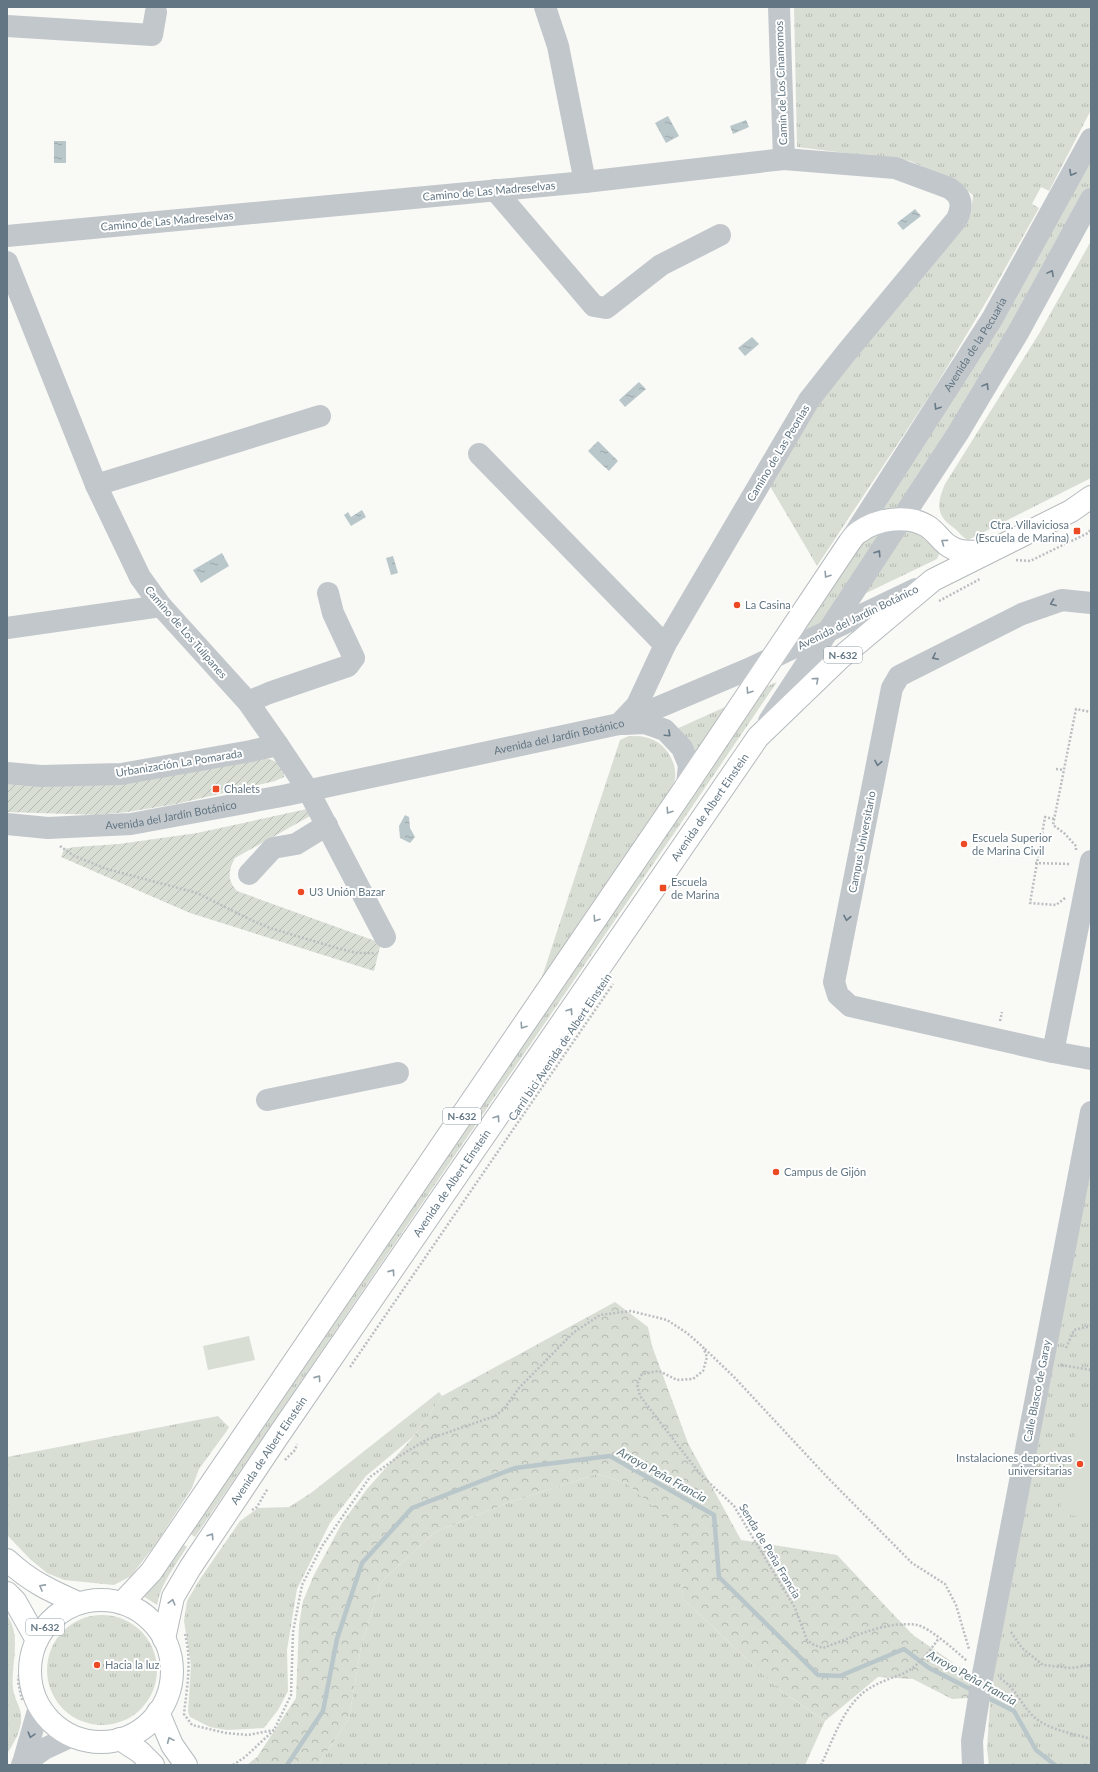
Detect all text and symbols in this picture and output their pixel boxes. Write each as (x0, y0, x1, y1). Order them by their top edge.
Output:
street label: Camín de Los Cinamomos (772, 20, 789, 145)
one-way arrow (1070, 169, 1077, 177)
street label: Camino de Las Madreselvas (422, 178, 556, 203)
street label: Camino de Las Madreselvas (100, 208, 234, 233)
one-way arrow (1046, 270, 1053, 278)
street label: Avenida de la Pecuaria (940, 295, 1009, 394)
one-way arrow (981, 383, 989, 390)
street label: Camino de Las Peonias (744, 402, 812, 503)
one-way arrow (934, 403, 942, 410)
place label: Ctra. Villaviciosa (Escuela de Marina) (976, 518, 1069, 544)
marker: Ctra. Villaviciosa (Escuela de Marina) (1072, 526, 1082, 536)
one-way arrow (941, 540, 948, 547)
one-way arrow (873, 550, 881, 557)
one-way arrow (825, 571, 832, 578)
street label: Avenida del Jardín Botánico (795, 582, 920, 652)
street label: Camino de Los Tulipanes (143, 583, 230, 681)
place label: La Casina (745, 598, 791, 611)
one-way arrow (1049, 599, 1056, 607)
marker: La Casina (732, 600, 742, 610)
road number: N-632 (824, 647, 862, 663)
one-way arrow (931, 652, 939, 660)
one-way arrow (811, 678, 818, 685)
one-way arrow (747, 687, 754, 694)
street label: Avenida del Jardín Botánico (492, 716, 626, 757)
one-way arrow (664, 730, 671, 737)
street label: Urbanización La Pomarada (115, 746, 243, 779)
street label: Avenida de Albert Einstein (668, 751, 751, 863)
one-way arrow (874, 759, 882, 766)
place label: Chalets (224, 782, 260, 795)
marker: Chalets (211, 784, 221, 794)
street label: Campus Universitario (845, 790, 878, 894)
street label: Avenida del Jardín Botánico (105, 798, 237, 831)
one-way arrow (666, 807, 674, 814)
place label: Escuela Superior de Marina Civil (972, 831, 1052, 857)
marker: Escuela Superior de Marina Civil (959, 839, 969, 849)
place label: Escuela de Marina (671, 875, 720, 901)
marker: Escuela de Marina (658, 883, 668, 893)
place label: U3 Unión Bazar (309, 885, 385, 898)
marker: U3 Unión Bazar (296, 887, 306, 897)
one-way arrow (843, 914, 852, 921)
one-way arrow (593, 915, 601, 922)
street label: Carril bici Avenida de Albert Einstein (505, 970, 614, 1123)
one-way arrow (565, 1008, 573, 1015)
one-way arrow (520, 1022, 528, 1029)
road number: N-632 (443, 1108, 481, 1124)
one-way arrow (492, 1116, 499, 1123)
street label: Avenida de Albert Einstein (410, 1127, 493, 1239)
place label: Campus de Gijón (784, 1165, 866, 1178)
marker: Campus de Gijón (771, 1167, 781, 1177)
one-way arrow (387, 1269, 394, 1276)
street label: Calle Blasco de Garay (1020, 1338, 1053, 1443)
one-way arrow (313, 1376, 320, 1383)
street label: Avenida de Albert Einstein (227, 1394, 309, 1507)
water label: Arroyo Peña Francia (614, 1443, 710, 1505)
place label: Instalaciones deportivas universitarias (956, 1451, 1072, 1477)
marker: Instalaciones deportivas universitarias (1075, 1459, 1085, 1469)
street label: Senda de Peña Francia (737, 1501, 804, 1600)
one-way arrow (206, 1533, 213, 1540)
one-way arrow (39, 1584, 47, 1592)
one-way arrow (168, 1598, 176, 1605)
road number: N-632 (26, 1619, 64, 1635)
water label: Arroyo Peña Francia (924, 1646, 1020, 1708)
place label: Hacia la luz (105, 1658, 159, 1671)
marker: Hacia la luz (92, 1660, 102, 1670)
one-way arrow (27, 1731, 36, 1738)
one-way arrow (167, 1736, 175, 1744)

